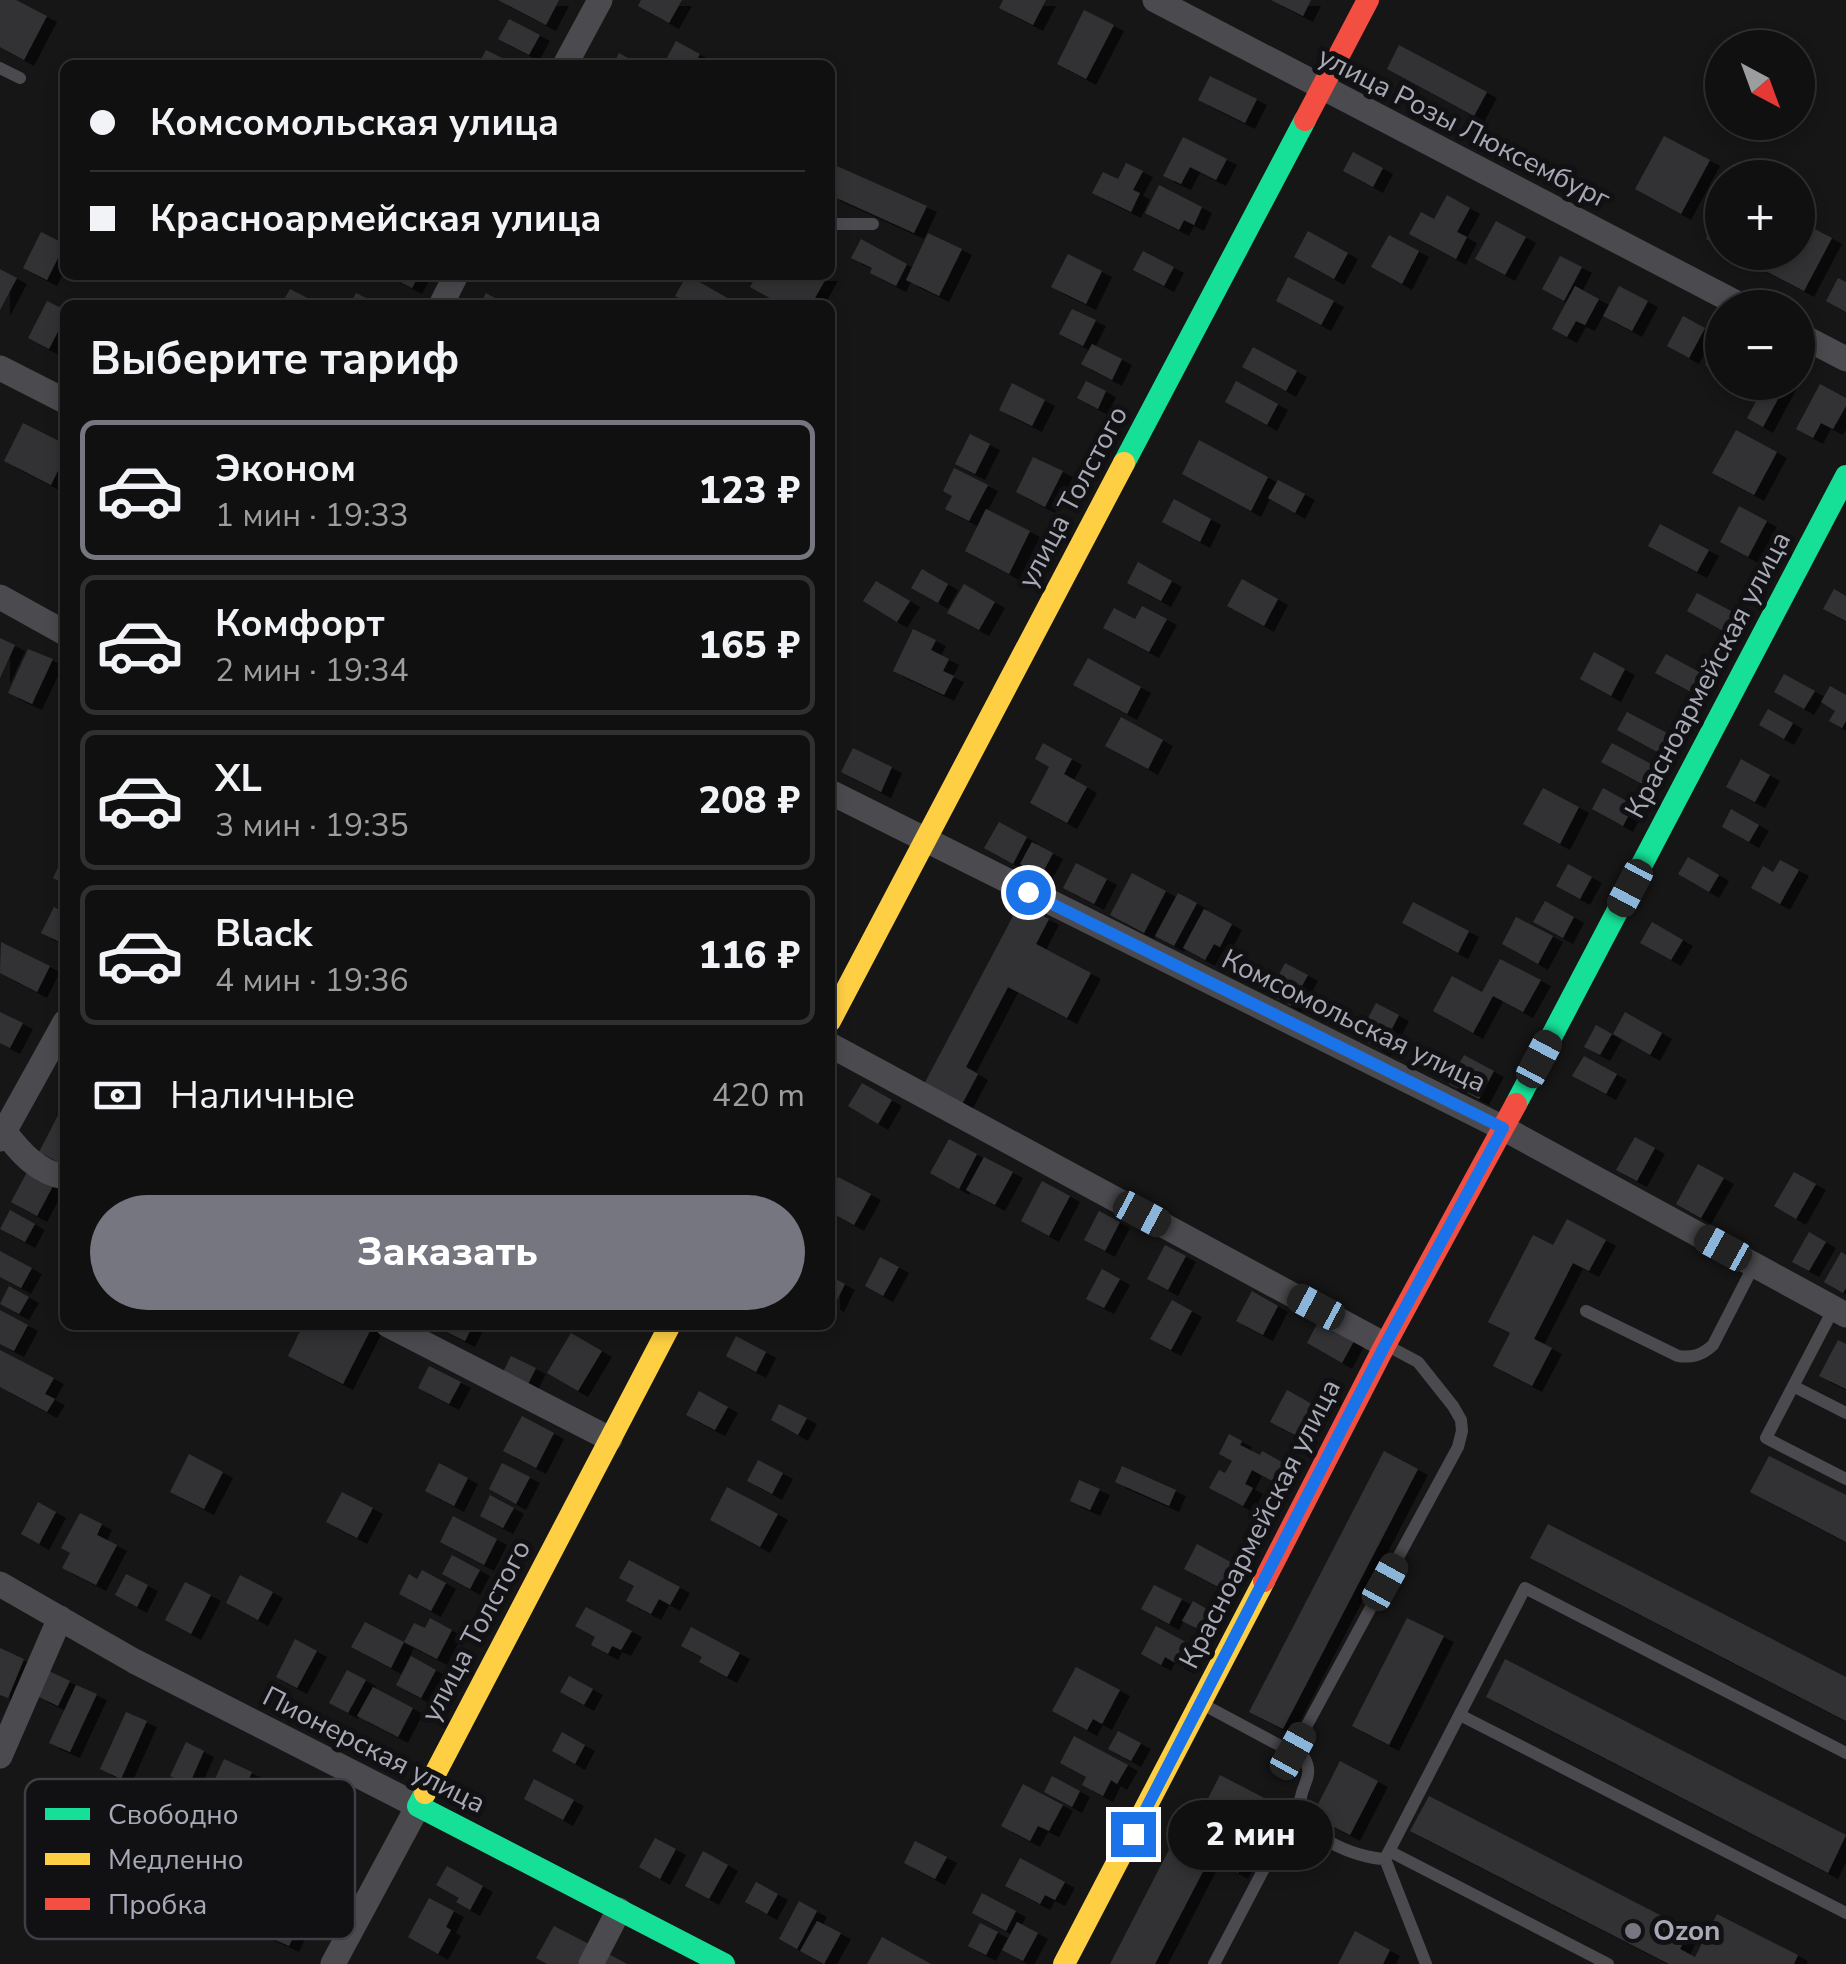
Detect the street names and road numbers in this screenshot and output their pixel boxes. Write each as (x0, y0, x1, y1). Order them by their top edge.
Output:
street label: улица Розы Люксембург (1311, 38, 1617, 218)
street label: улица Толстого (1009, 399, 1137, 595)
street label: Красноармейская улица (1616, 525, 1800, 825)
street label: Комсомольская улица (1215, 940, 1493, 1102)
street label: Красноармейская улица (1170, 1373, 1350, 1675)
street label: улица Толстого (412, 1533, 540, 1729)
street label: Пионерская улица (256, 1677, 492, 1823)

